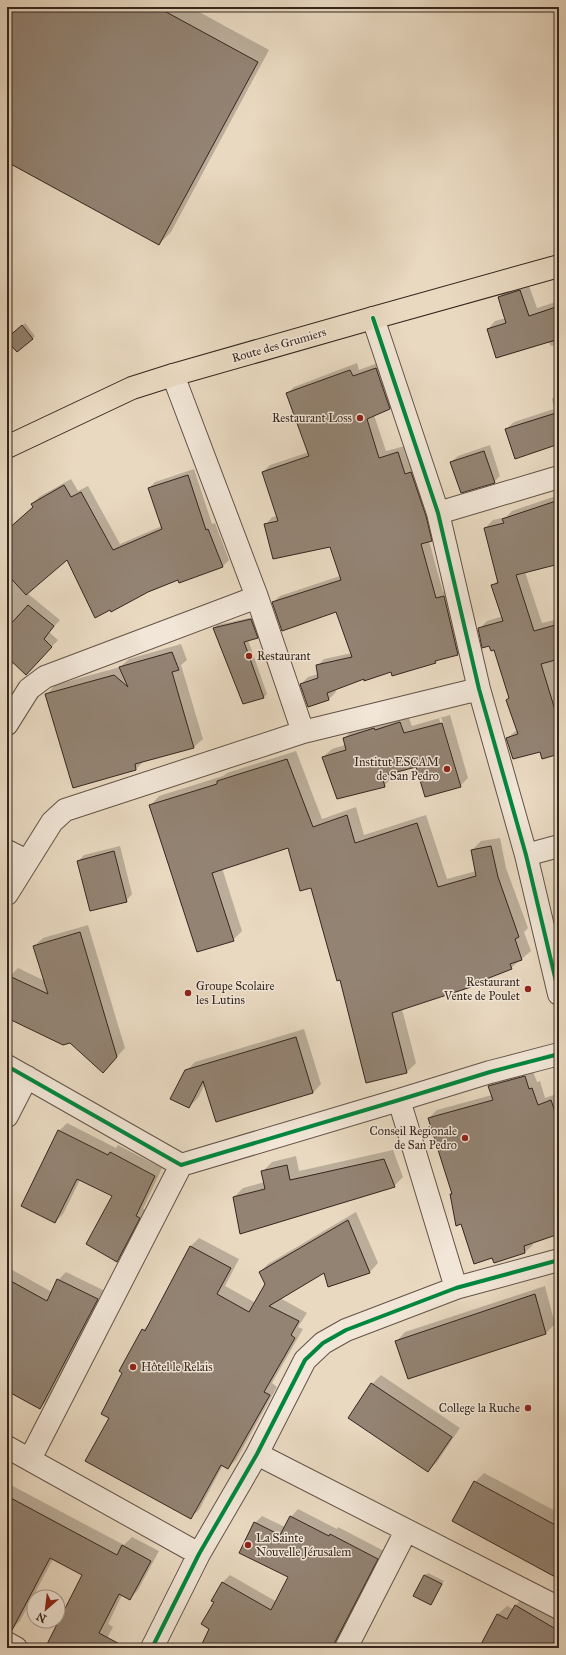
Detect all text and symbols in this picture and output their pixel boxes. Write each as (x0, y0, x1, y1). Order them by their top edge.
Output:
street label: Route des Grumiers (230, 325, 328, 365)
place label: Restaurant Loss (272, 411, 352, 425)
marker: Restaurant Loss (355, 413, 365, 423)
place label: Restaurant (257, 649, 311, 663)
marker: Restaurant (244, 651, 254, 661)
place label: Institut ESCAM de San Pedro (354, 755, 439, 783)
marker: Institut ESCAM de San Pedro (442, 764, 452, 774)
place label: Restaurant Vente de Poulet (443, 975, 521, 1003)
place label: Groupe Scolaire les Lutins (196, 979, 274, 1007)
marker: Restaurant Vente de Poulet (523, 984, 533, 994)
marker: Groupe Scolaire les Lutins (183, 988, 193, 998)
place label: Conseil Regionale de San Pedro (370, 1124, 457, 1152)
marker: Conseil Regionale de San Pedro (460, 1133, 470, 1143)
place label: Hôtel le Relais (141, 1360, 213, 1374)
marker: Hôtel le Relais (128, 1362, 138, 1372)
place label: College la Ruche (439, 1401, 520, 1416)
marker: College la Ruche (523, 1403, 533, 1413)
place label: La Sainte Nouvelle Jérusalem (256, 1531, 351, 1560)
marker: La Sainte Nouvelle Jérusalem (243, 1540, 253, 1550)
north arrow (26, 1589, 66, 1629)
text: N (34, 1609, 49, 1625)

